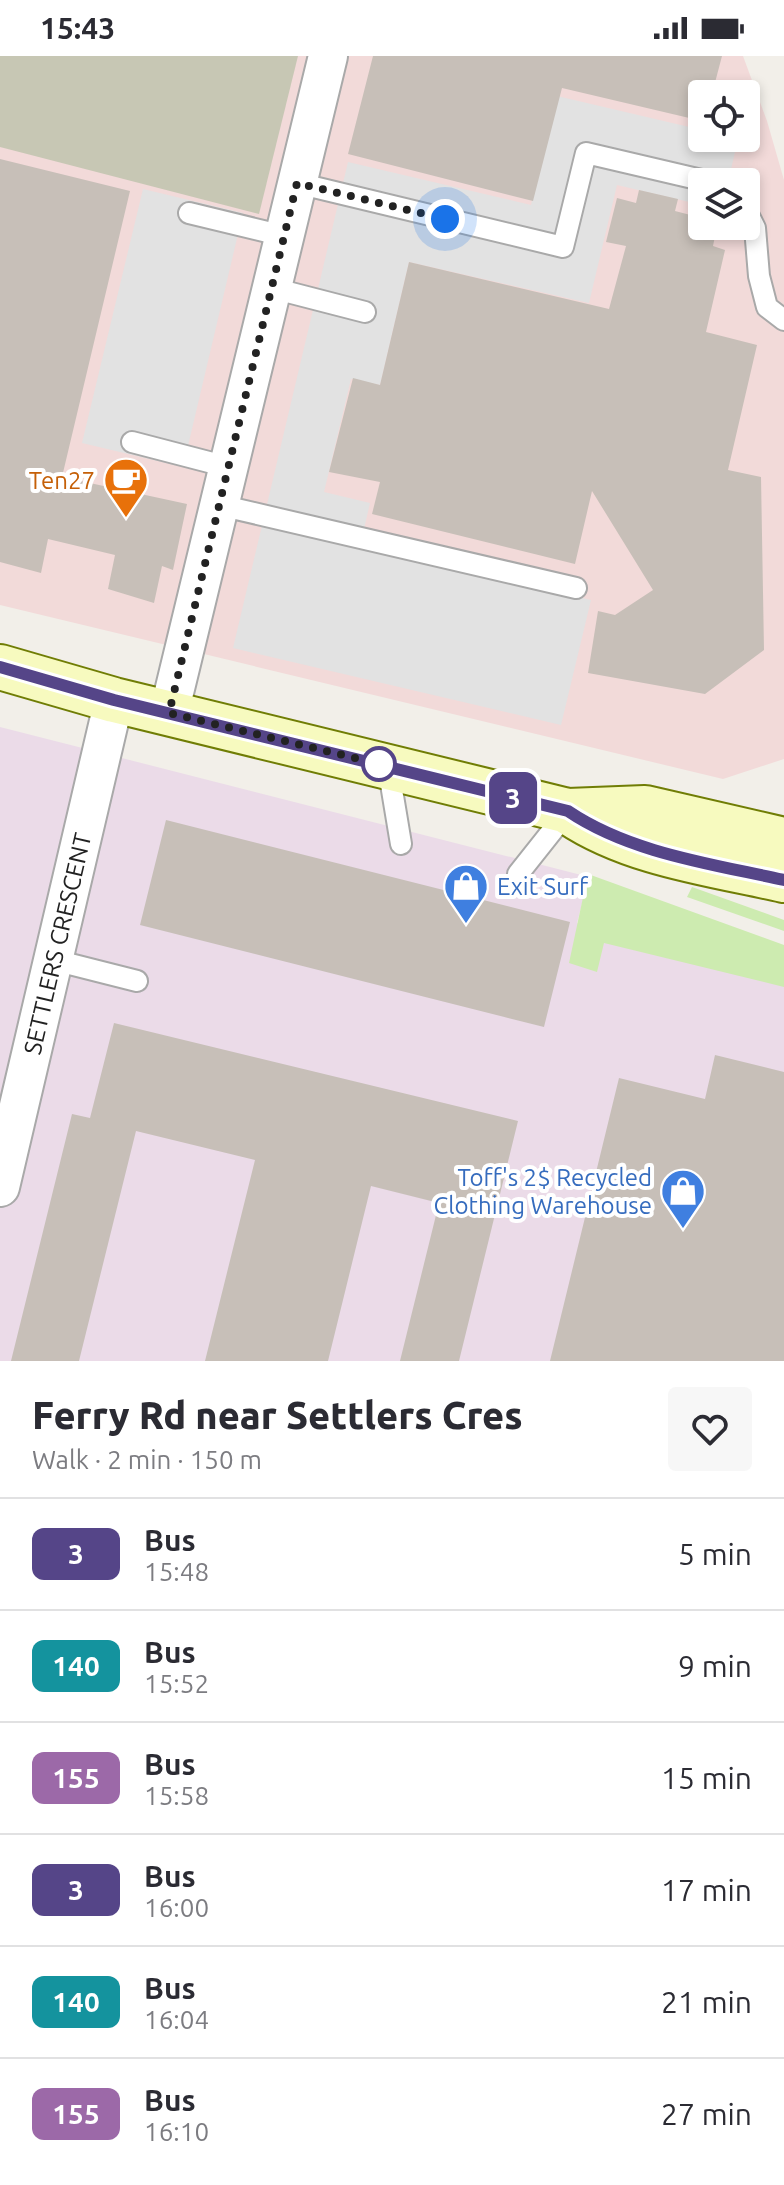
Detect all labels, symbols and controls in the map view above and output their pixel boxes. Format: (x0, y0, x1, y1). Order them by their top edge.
text: 15:43 (40, 11, 115, 45)
map controls (688, 80, 760, 240)
button: locate (688, 80, 760, 152)
button: layers (688, 168, 760, 240)
your location (425, 199, 465, 239)
cafe icon: Ten27 (102, 456, 150, 519)
place label: Ten27 (29, 467, 95, 494)
unlabelled marker (362, 747, 396, 781)
line badge: 3 (487, 772, 539, 824)
text: 3 (505, 782, 521, 813)
street label: SETTLERS CRESCENT (18, 830, 96, 1057)
shop icon: Exit Surf (442, 862, 490, 925)
place label: Exit Surf (497, 873, 589, 900)
place label: Toff's 2$ Recycled Clothing Warehouse (434, 1164, 652, 1219)
shop icon: Toff's 2$ Recycled Clothing Warehouse (659, 1167, 707, 1230)
button: heart (668, 1387, 752, 1471)
text: Ferry Rd near Settlers Cres (32, 1394, 523, 1436)
text: Walk · 2 min · 150 m (32, 1445, 262, 1474)
text: Bus (144, 1523, 196, 1557)
text: 5 min (678, 1537, 752, 1571)
text: 3 (68, 1538, 84, 1569)
text: 15:48 (144, 1557, 209, 1586)
text: Bus (144, 1635, 196, 1669)
text: 9 min (678, 1649, 752, 1683)
text: 140 (52, 1650, 100, 1681)
text: 15:52 (144, 1669, 209, 1698)
text: Bus (144, 1747, 196, 1781)
text: 15 min (661, 1761, 752, 1795)
text: 155 (52, 1762, 100, 1793)
text: 15:58 (144, 1781, 209, 1810)
text: Bus (144, 1859, 196, 1893)
text: 17 min (661, 1873, 752, 1907)
text: 3 (68, 1874, 84, 1905)
text: 16:00 (144, 1893, 209, 1922)
text: Bus (144, 1971, 196, 2005)
text: 21 min (661, 1985, 752, 2019)
text: 140 (52, 1986, 100, 2017)
text: 16:04 (144, 2005, 209, 2034)
text: Bus (144, 2083, 196, 2117)
text: 27 min (661, 2097, 752, 2131)
text: 155 (52, 2098, 100, 2129)
text: 16:10 (144, 2117, 209, 2146)

